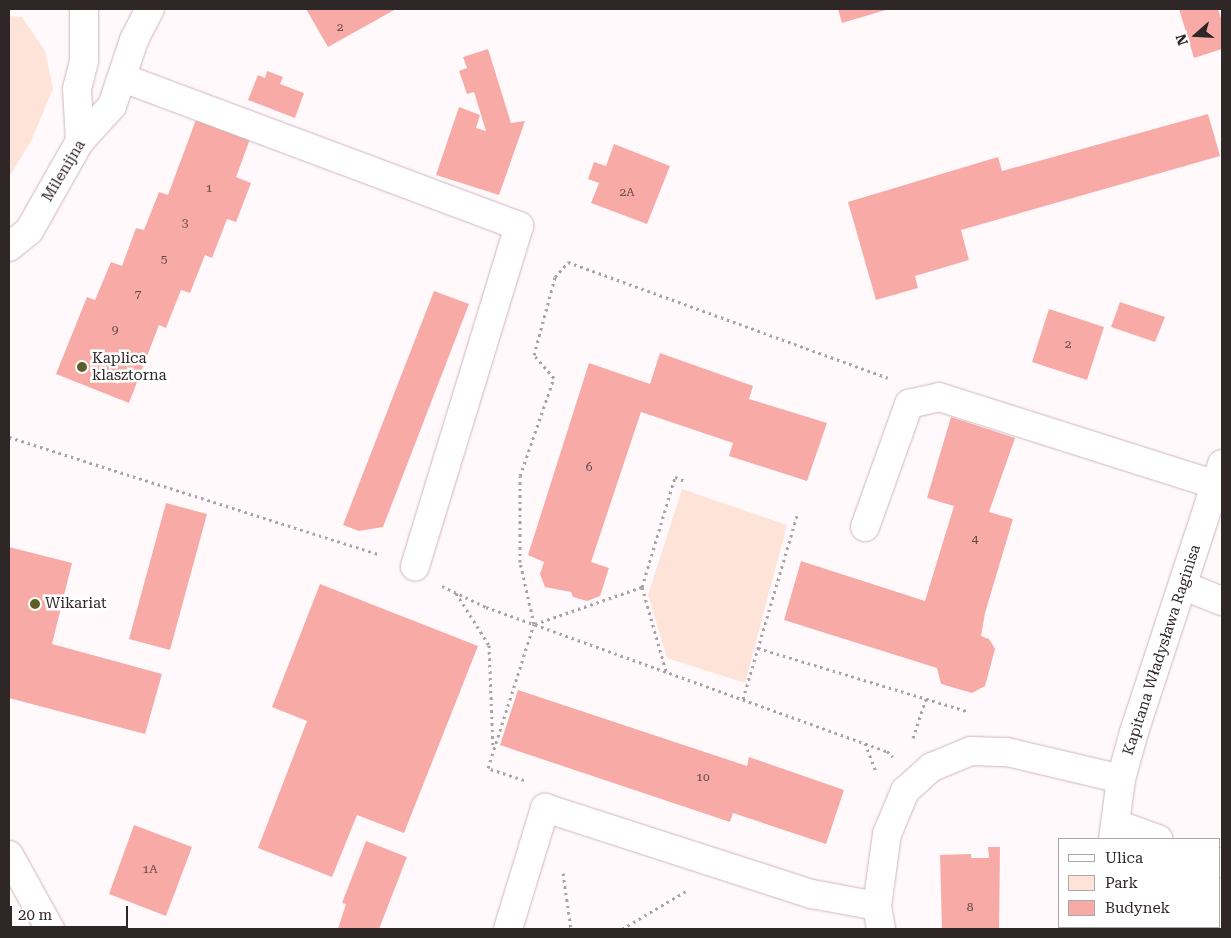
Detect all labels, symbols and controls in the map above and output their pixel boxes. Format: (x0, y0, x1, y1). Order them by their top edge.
north arrow (1171, 10, 1221, 60)
house number: 2 (337, 21, 343, 35)
text: N (1172, 32, 1191, 48)
street label: Milenijna (39, 137, 89, 205)
house number: 1 (206, 182, 212, 196)
house number: 2A (619, 186, 635, 200)
house number: 3 (182, 217, 188, 231)
house number: 5 (161, 253, 167, 267)
house number: 7 (135, 288, 141, 302)
house number: 9 (112, 324, 118, 338)
house number: 2 (1065, 338, 1071, 352)
place label: Kaplica klasztorna (92, 349, 167, 384)
marker: Kaplica klasztorna (76, 361, 88, 373)
house number: 6 (586, 461, 592, 475)
house number: 4 (972, 533, 978, 547)
street label: Kapitana Władysława Raginisa (1119, 542, 1205, 758)
place label: Wikariat (45, 595, 107, 613)
marker: Wikariat (29, 598, 41, 610)
house number: 10 (696, 771, 710, 785)
legend (1058, 838, 1221, 928)
text: Ulica (1105, 849, 1143, 867)
house number: 1A (142, 863, 158, 877)
text: Park (1105, 874, 1138, 892)
scale bar (12, 896, 130, 928)
text: Budynek (1105, 899, 1170, 917)
house number: 8 (967, 901, 973, 915)
text: 20 m (18, 906, 52, 924)

